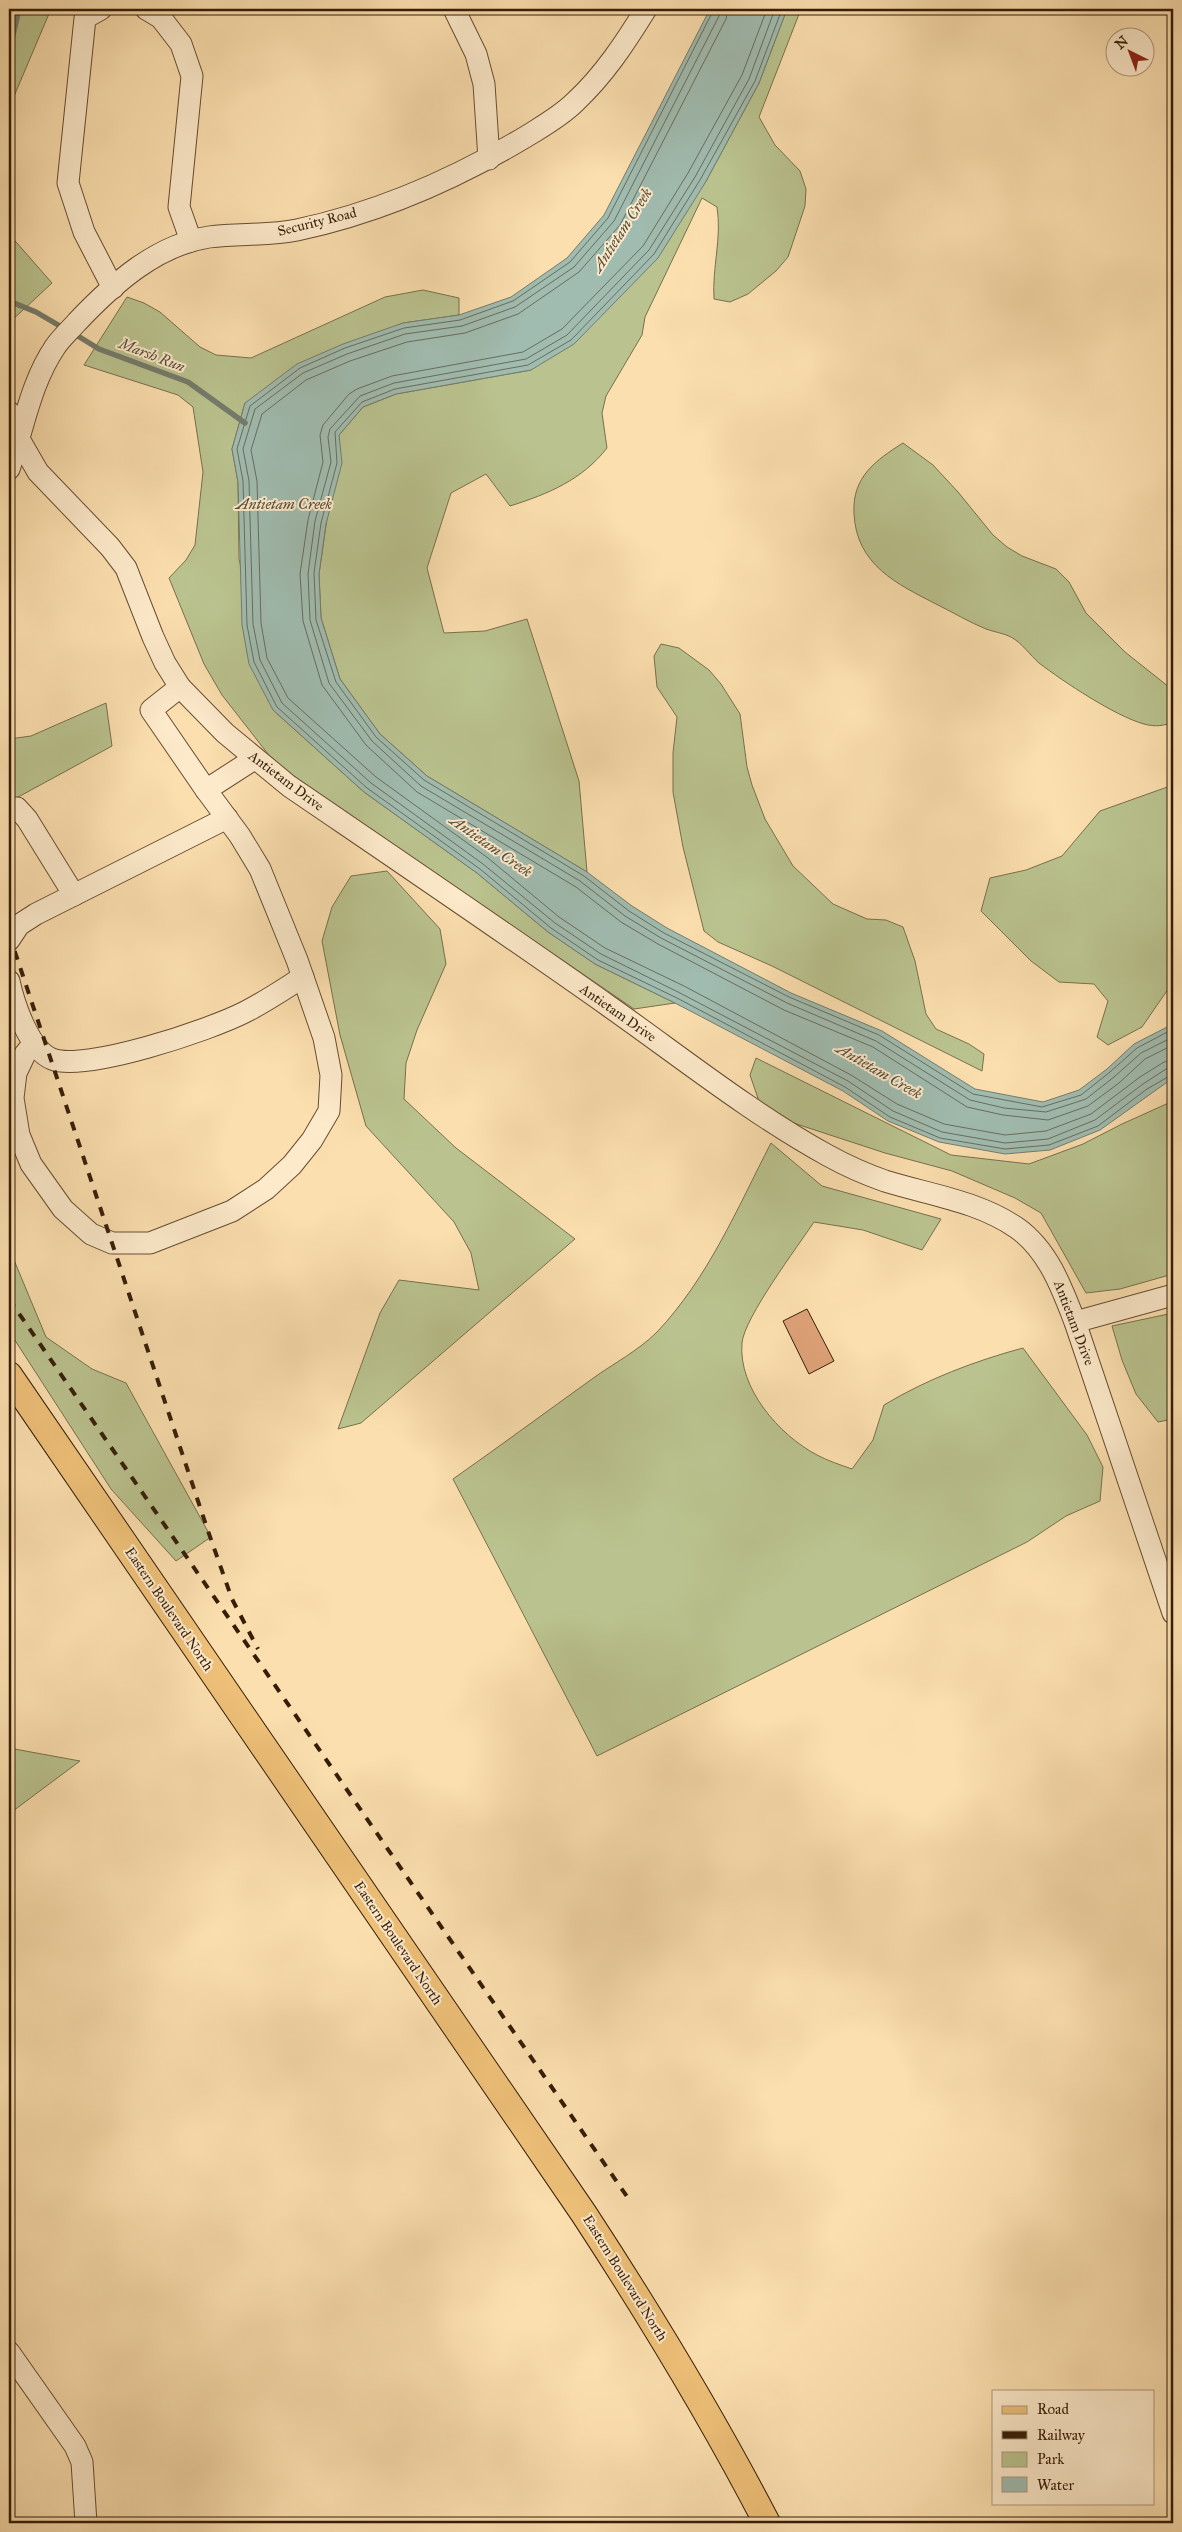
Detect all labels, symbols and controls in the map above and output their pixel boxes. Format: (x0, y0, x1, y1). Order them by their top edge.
north arrow (1104, 28, 1154, 78)
text: N (1112, 32, 1132, 53)
water label: Antietam Creek (587, 185, 656, 277)
street label: Security Road (276, 204, 358, 240)
water label: Marsh Run (115, 334, 188, 376)
water label: Antietam Creek (234, 495, 332, 513)
street label: Antietam Drive (244, 747, 327, 815)
water label: Antietam Creek (445, 810, 536, 881)
street label: Antietam Drive (576, 980, 660, 1046)
water label: Antietam Creek (831, 1038, 925, 1103)
street label: Antietam Drive (1050, 1277, 1098, 1368)
street label: Eastern Boulevard North (121, 1544, 217, 1674)
street label: Eastern Boulevard North (350, 1878, 446, 2008)
street label: Eastern Boulevard North (579, 2212, 671, 2344)
legend (992, 2390, 1154, 2504)
text: Road (1037, 2400, 1069, 2418)
text: Railway (1037, 2426, 1086, 2444)
text: Park (1037, 2450, 1064, 2468)
text: Water (1037, 2476, 1074, 2494)

